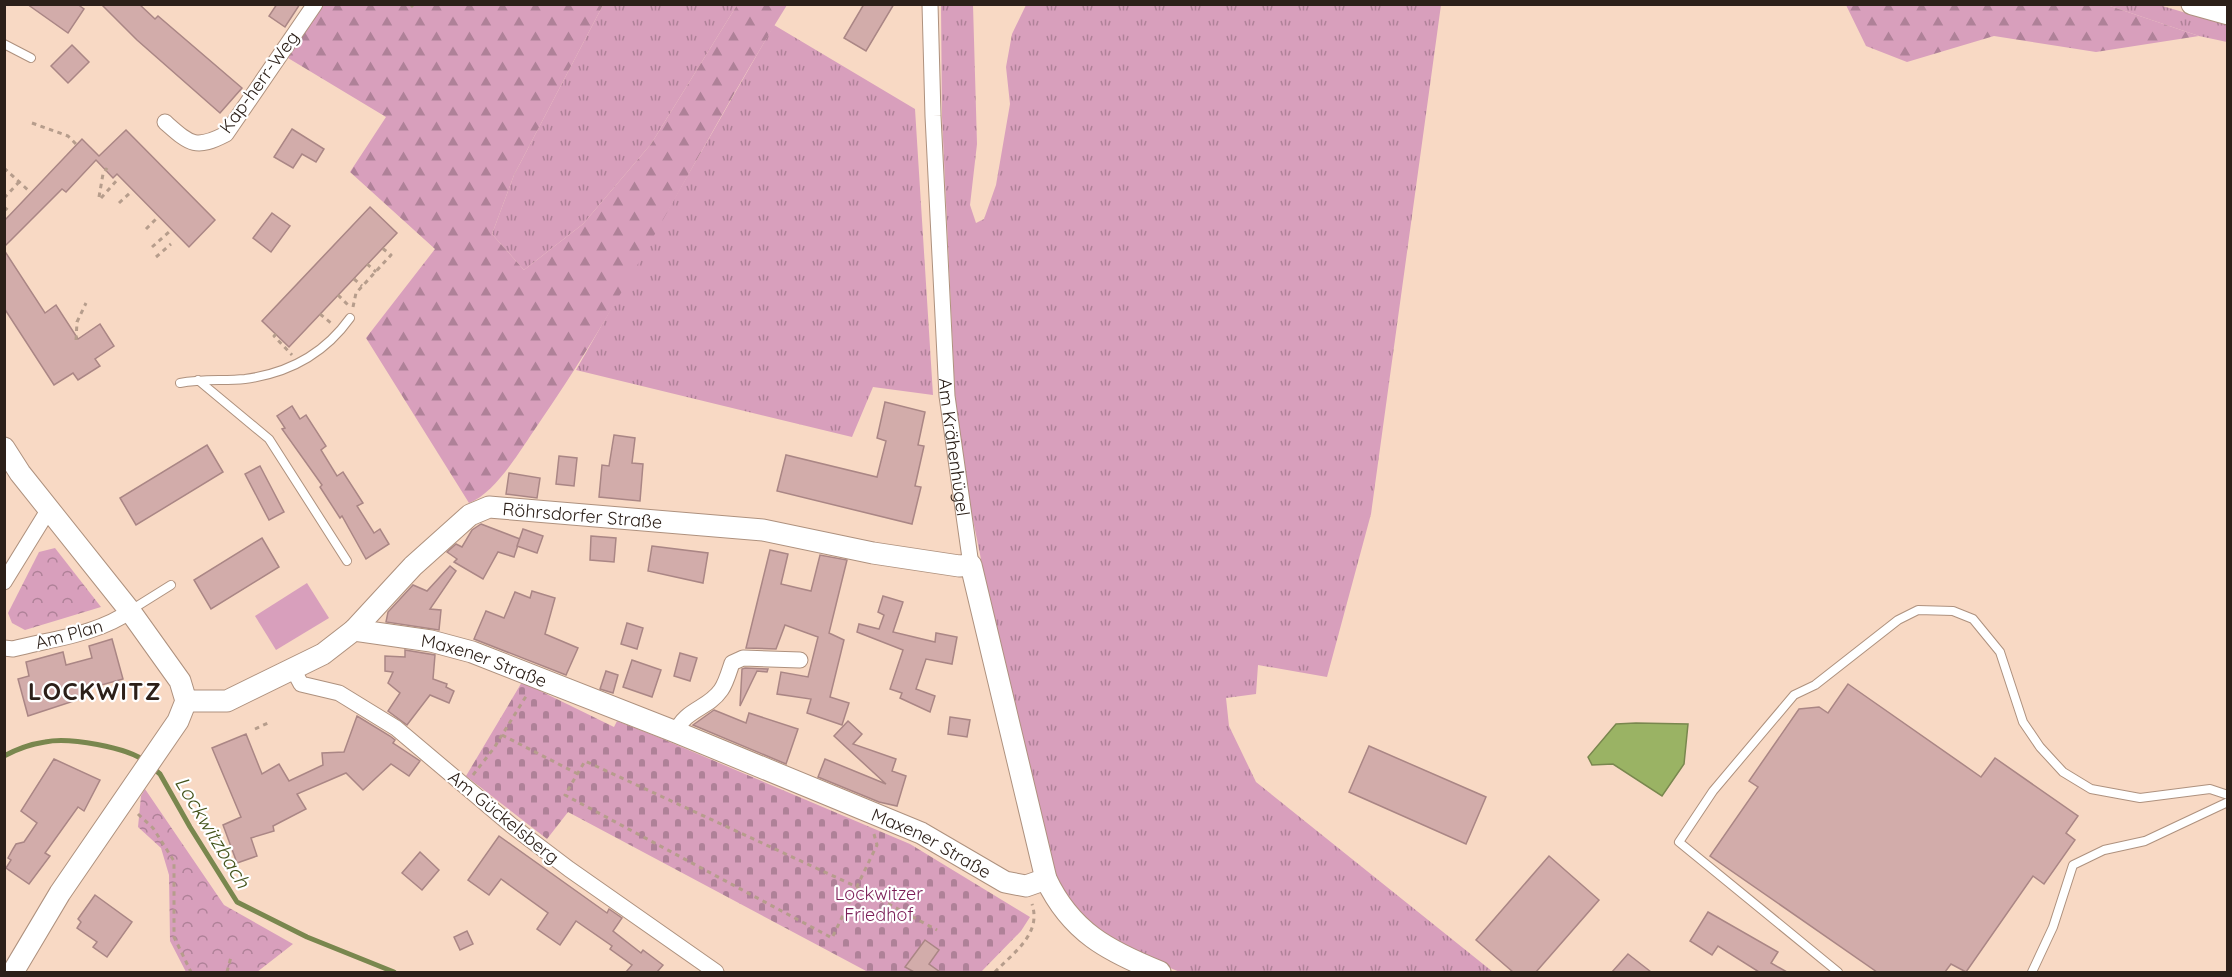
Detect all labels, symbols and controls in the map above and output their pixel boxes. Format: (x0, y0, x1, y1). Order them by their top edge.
street label: Kap-herr-Weg (214, 26, 304, 138)
street label: Am Krähenhügel (935, 378, 975, 518)
street label: Röhrsdorfer Straße (502, 497, 663, 533)
street label: Am Plan (33, 614, 105, 654)
street label: Maxener Straße (420, 628, 550, 692)
district label: LOCKWITZ (28, 676, 162, 706)
street label: Am Gückelsberg (444, 765, 564, 869)
water label: Lockwitzbach (170, 772, 256, 893)
street label: Maxener Straße (868, 802, 996, 883)
park label: Lockwitzer Friedhof (835, 882, 923, 926)

